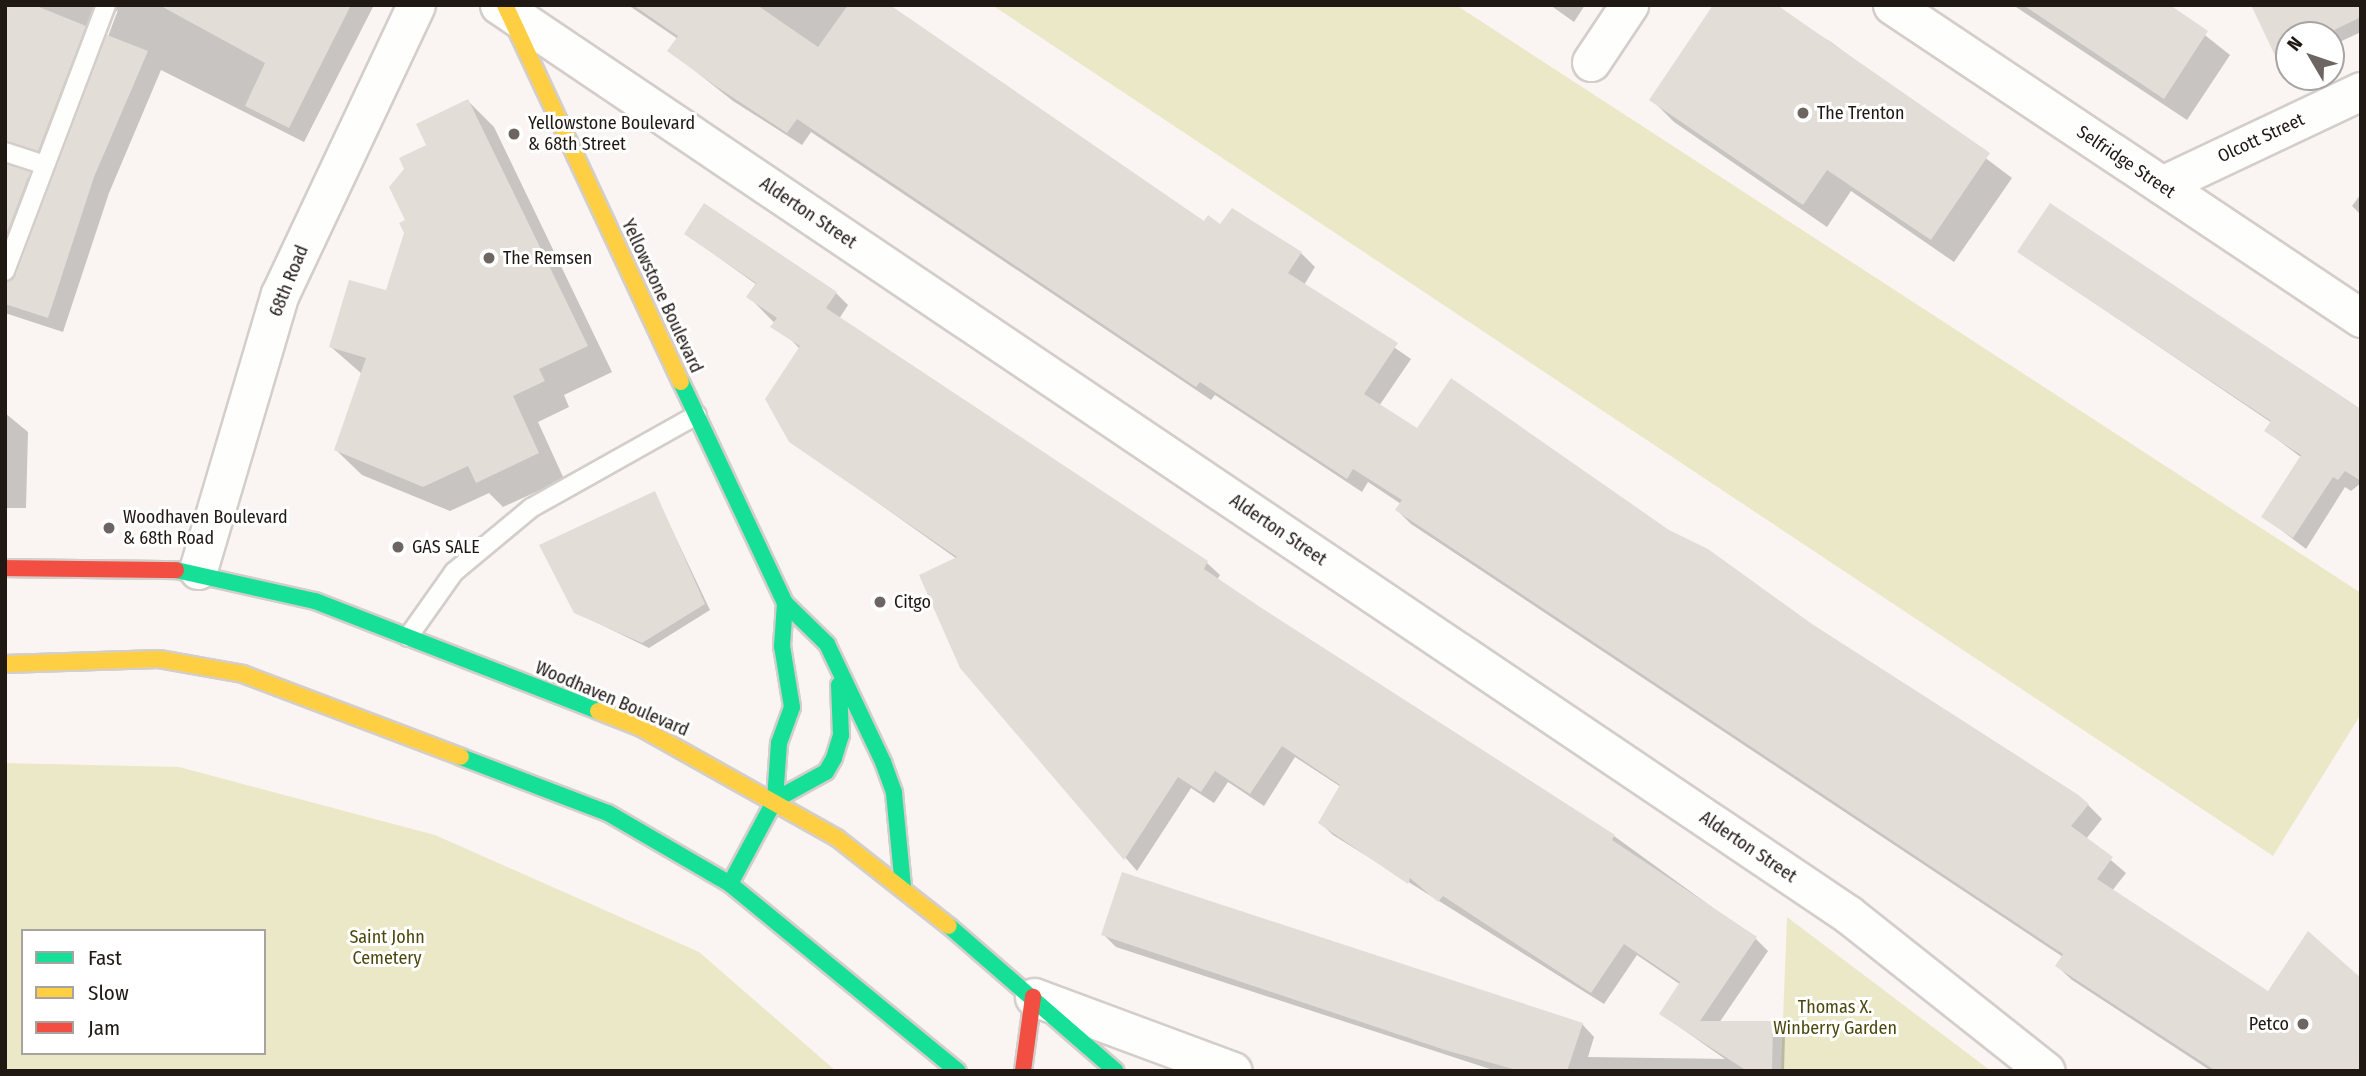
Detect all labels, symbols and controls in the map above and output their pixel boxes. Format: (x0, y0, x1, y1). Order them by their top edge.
north arrow (2275, 21, 2345, 91)
text: N (2282, 32, 2307, 55)
place label: The Trenton (1817, 102, 1904, 124)
marker: The Trenton (1795, 105, 1811, 121)
street label: Olcott Street (2214, 109, 2308, 167)
place label: Yellowstone Boulevard & 68th Street (528, 113, 695, 156)
street label: Selfridge Street (2073, 121, 2179, 203)
marker: Yellowstone Boulevard & 68th Street (506, 126, 522, 142)
street label: Alderton Street (756, 173, 860, 253)
street label: Yellowstone Boulevard (617, 216, 707, 376)
street label: 68th Road (265, 242, 313, 320)
place label: The Remsen (503, 247, 592, 269)
marker: The Remsen (481, 250, 497, 266)
street label: Alderton Street (1226, 490, 1330, 570)
place label: Woodhaven Boulevard & 68th Road (123, 507, 288, 550)
marker: Woodhaven Boulevard & 68th Road (101, 520, 117, 536)
place label: GAS SALE (412, 536, 480, 558)
marker: GAS SALE (390, 539, 406, 555)
place label: Citgo (894, 591, 931, 613)
marker: Citgo (872, 594, 888, 610)
street label: Woodhaven Boulevard (532, 657, 692, 741)
street label: Alderton Street (1696, 807, 1800, 887)
park label: Saint John Cemetery (349, 927, 425, 970)
legend (21, 929, 266, 1055)
text: Fast (88, 945, 122, 971)
text: Slow (88, 980, 129, 1006)
park label: Thomas X. Winberry Garden (1773, 997, 1897, 1040)
place label: Petco (2249, 1013, 2289, 1035)
text: Jam (88, 1015, 120, 1041)
marker: Petco (2295, 1016, 2311, 1032)

